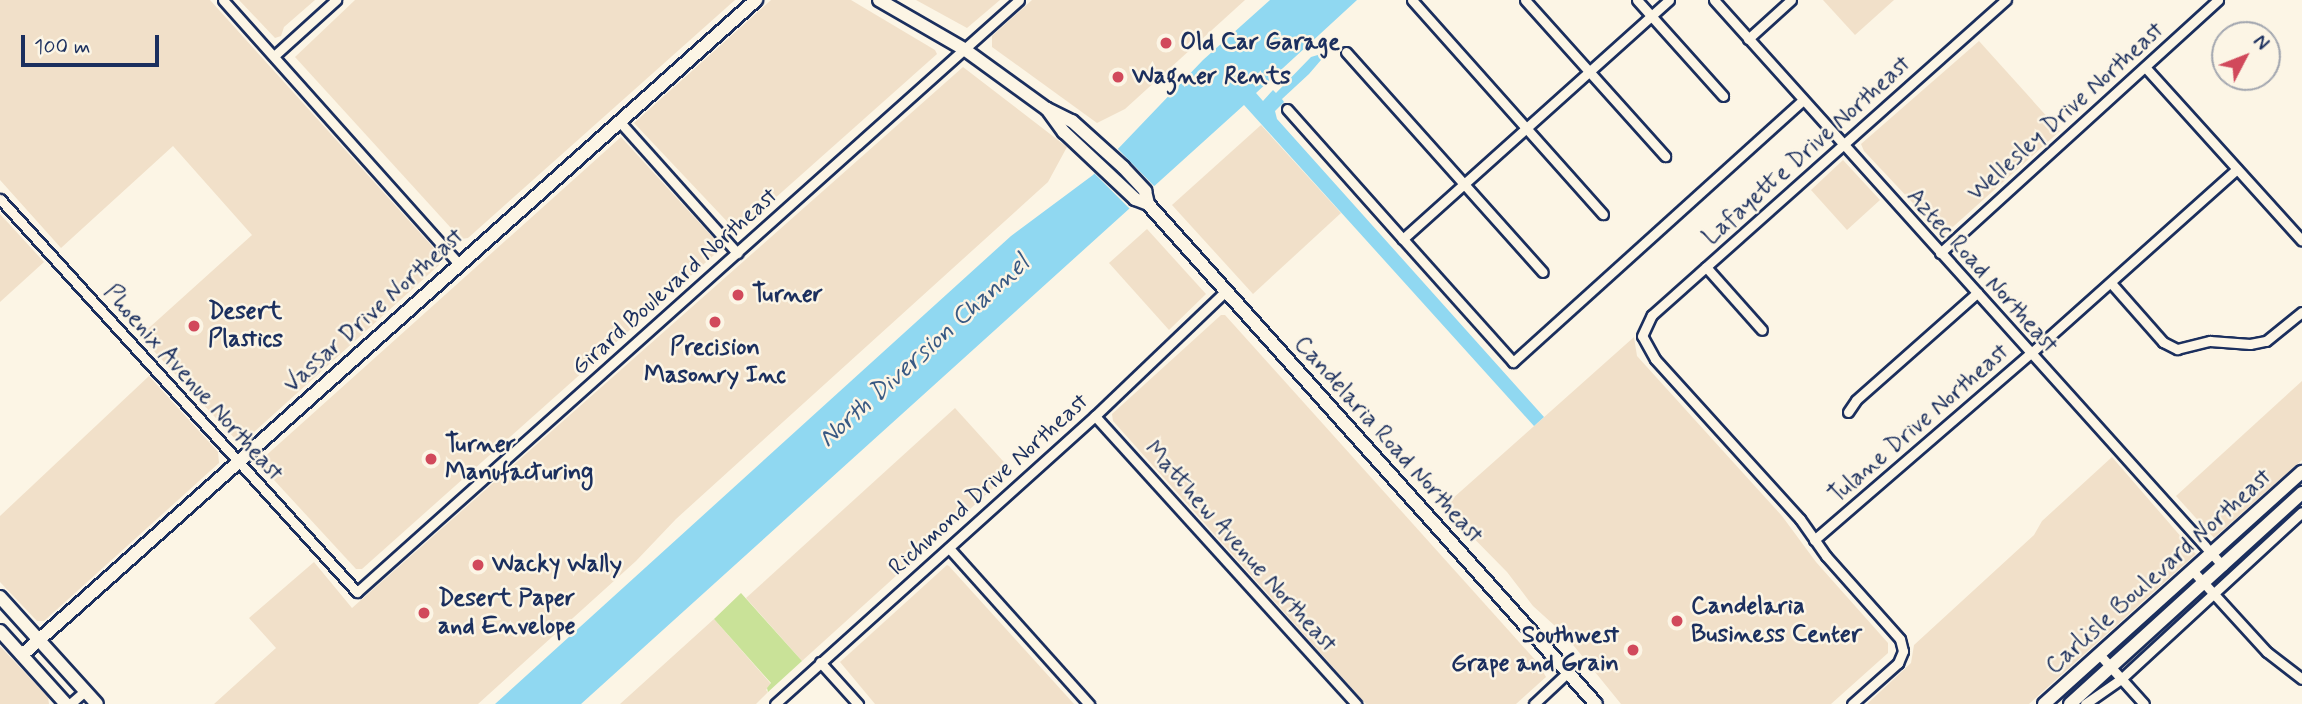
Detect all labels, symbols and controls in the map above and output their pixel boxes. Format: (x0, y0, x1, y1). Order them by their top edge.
street label: Wellesley Drive Northeast (1962, 16, 2170, 208)
scale bar (24, 21, 163, 65)
north arrow (2211, 21, 2281, 91)
place label: Old Car Garage (1180, 29, 1338, 57)
text: N (2247, 30, 2274, 56)
text: 100 m (34, 33, 90, 61)
marker: Old Car Garage (1158, 35, 1174, 51)
street label: Lafayette Drive Northeast (1697, 50, 1917, 252)
place label: Wagner Rents (1132, 63, 1284, 91)
marker: Wagner Rents (1110, 69, 1126, 85)
street label: Girard Boulevard Northeast (566, 182, 784, 382)
street label: Aztec Road Northeast (1900, 182, 2064, 360)
street label: Vassar Drive Northeast (279, 223, 469, 399)
water label: North Diversion Channel (812, 248, 1038, 456)
street label: Phoenix Avenue Northeast (95, 276, 291, 490)
place label: Turner (752, 281, 823, 309)
marker: Turner (730, 287, 746, 303)
place label: Desert Plastics (208, 298, 283, 354)
marker: Precision Masonry Inc (707, 314, 723, 330)
marker: Desert Plastics (186, 318, 202, 334)
street label: Candelaria Road Northeast (1287, 330, 1489, 550)
place label: Precision Masonry Inc (646, 334, 784, 390)
street label: Tulane Drive Northeast (1823, 338, 2015, 510)
street label: Richmond Drive Northeast (883, 387, 1095, 583)
place label: Turner Manufacturing (445, 431, 593, 487)
street label: Matthew Avenue Northeast (1136, 433, 1344, 661)
marker: Turner Manufacturing (423, 451, 439, 467)
street label: Carlisle Boulevard Northeast (2043, 466, 2275, 678)
place label: Wacky Wally (492, 551, 623, 579)
marker: Wacky Wally (470, 557, 486, 573)
place label: Desert Paper and Envelope (438, 585, 577, 641)
place label: Candelaria Business Center (1691, 593, 1866, 649)
marker: Desert Paper and Envelope (416, 605, 432, 621)
marker: Candelaria Business Center (1669, 613, 1685, 629)
place label: Southwest Grape and Grain (1449, 622, 1619, 678)
marker: Southwest Grape and Grain (1625, 642, 1641, 658)

